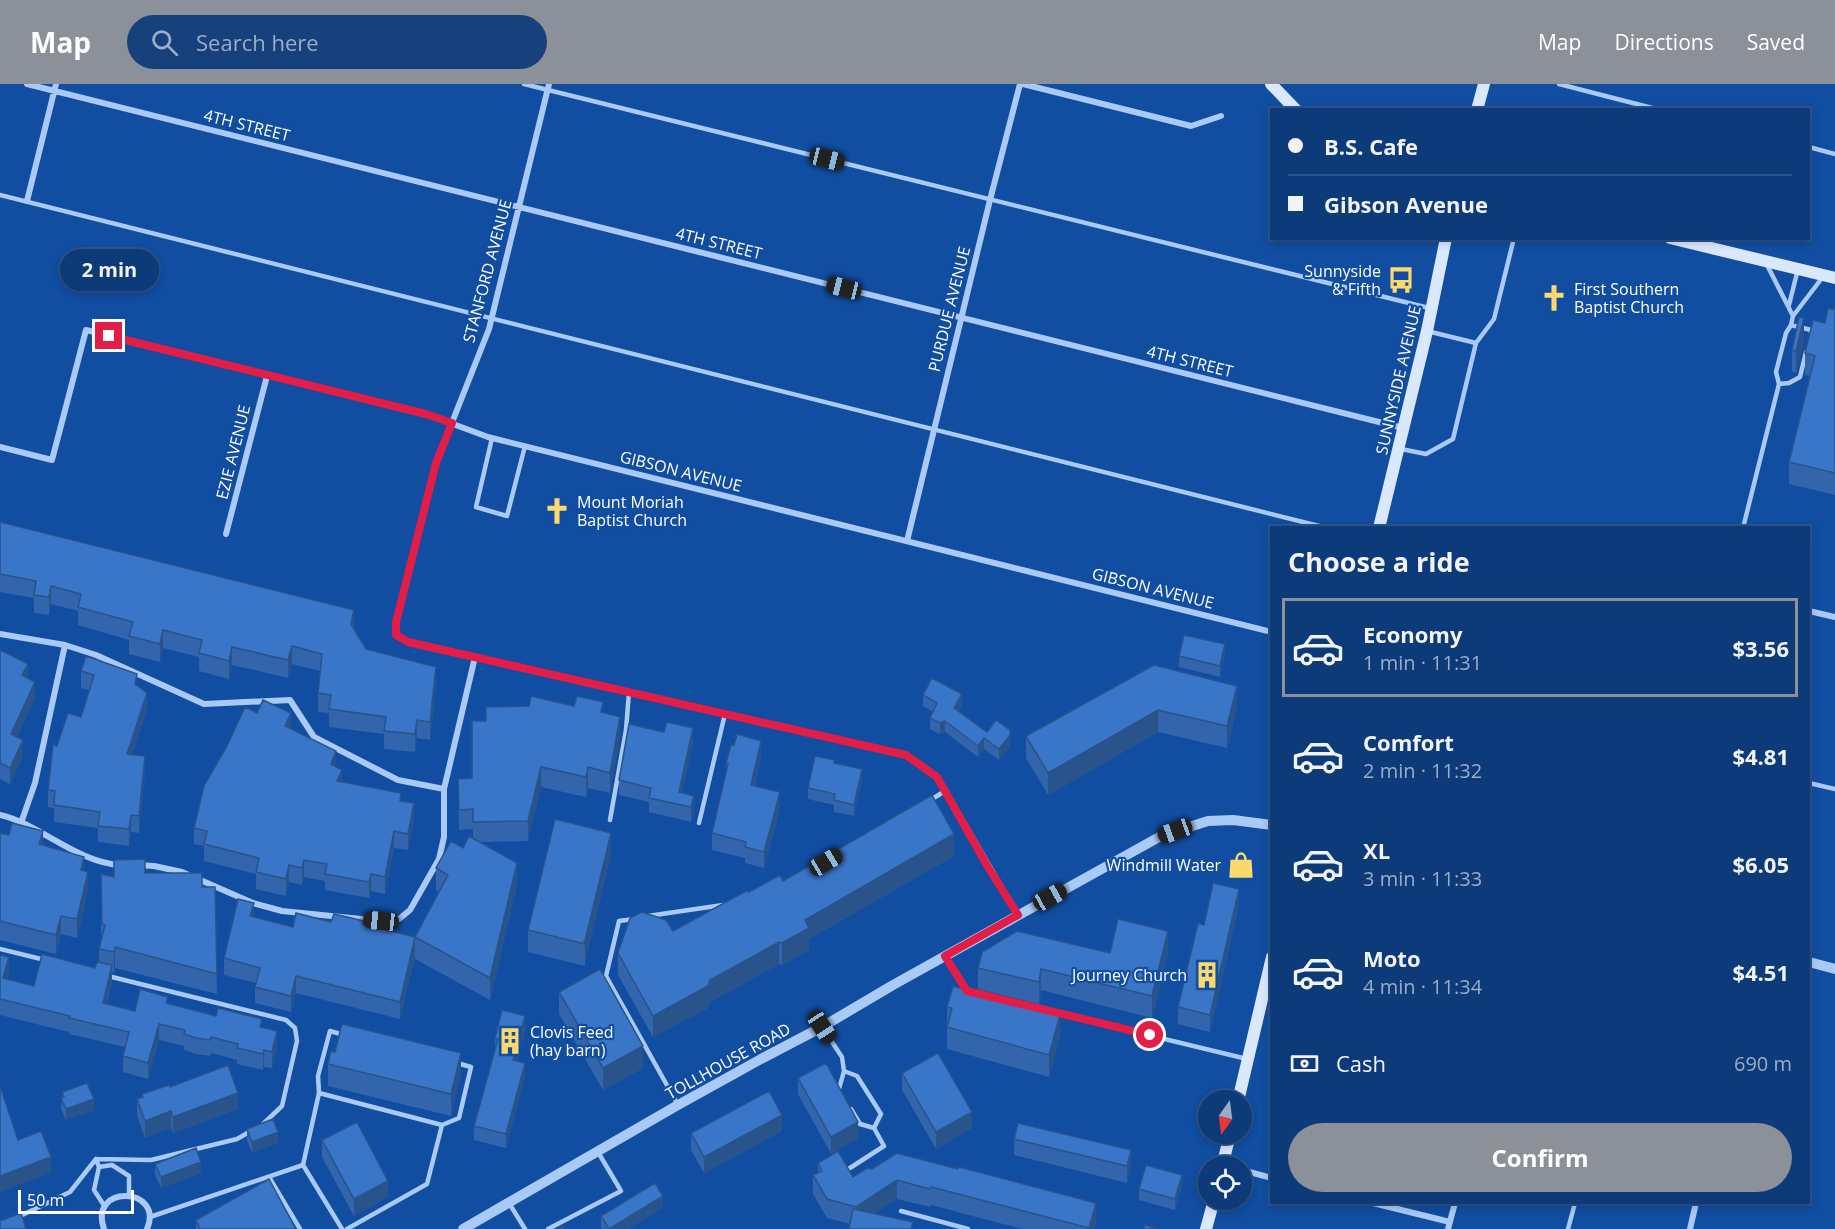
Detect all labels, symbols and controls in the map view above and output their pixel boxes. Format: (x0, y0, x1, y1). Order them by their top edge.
search box (127, 15, 547, 69)
text: Map (30, 23, 91, 61)
icon: search (148, 26, 181, 59)
text: Search here (196, 27, 319, 57)
text: Map (1538, 28, 1581, 56)
text: Directions (1614, 28, 1714, 56)
text: Saved (1747, 28, 1805, 56)
street label: 4TH STREET (202, 104, 293, 146)
text: B.S. Cafe (1324, 131, 1418, 161)
car (807, 146, 847, 172)
text: Gibson Avenue (1324, 189, 1488, 219)
street label: STANFORD AVENUE (457, 197, 517, 345)
street label: 4TH STREET (674, 222, 765, 264)
street label: PURDUE AVENUE (923, 244, 975, 374)
callout: 2 min (60, 249, 158, 291)
text: 2 min (82, 256, 137, 283)
place label: Sunnyside & Fifth (1304, 260, 1381, 300)
bus stop icon: Sunnyside & Fifth (1386, 265, 1416, 295)
car (824, 275, 864, 301)
place label: First Southern Baptist Church (1574, 278, 1684, 318)
church icon: First Southern Baptist Church (1539, 283, 1569, 313)
street label: SUNNYSIDE AVENUE (1370, 303, 1426, 457)
route end (95, 322, 122, 349)
street label: 4TH STREET (1145, 340, 1236, 382)
street label: EZIE AVENUE (211, 402, 255, 502)
street label: GIBSON AVENUE (618, 445, 744, 497)
place label: Mount Moriah Baptist Church (577, 491, 687, 531)
church icon: Mount Moriah Baptist Church (542, 496, 572, 526)
text: Choose a ride (1288, 543, 1470, 580)
street label: GIBSON AVENUE (1090, 562, 1216, 614)
text: Economy (1363, 619, 1462, 649)
icon: car (1291, 621, 1345, 675)
text: $3.56 (1732, 633, 1789, 663)
text: 1 min · 11:31 (1363, 649, 1482, 676)
text: Comfort (1363, 727, 1454, 757)
icon: car (1291, 729, 1345, 783)
text: $4.81 (1732, 741, 1789, 771)
text: 2 min · 11:32 (1363, 757, 1482, 784)
car (1155, 816, 1195, 846)
text: XL (1363, 835, 1390, 865)
icon: car (1291, 837, 1345, 891)
car (806, 845, 846, 879)
text: $6.05 (1732, 849, 1789, 879)
shop icon: Windmill Water (1226, 850, 1256, 880)
place label: Windmill Water (1107, 854, 1221, 876)
text: 3 min · 11:33 (1363, 865, 1482, 892)
car (1030, 880, 1070, 914)
car (362, 910, 400, 932)
text: Moto (1363, 943, 1421, 973)
icon: car (1291, 945, 1345, 999)
text: $4.51 (1732, 957, 1789, 987)
building icon: Journey Church (1192, 960, 1222, 990)
place label: Journey Church (1070, 964, 1187, 986)
text: 4 min · 11:34 (1363, 973, 1482, 1000)
car (805, 1007, 839, 1047)
street label: TOLLHOUSE ROAD (662, 1018, 794, 1104)
place label: Clovis Feed (hay barn) (530, 1021, 614, 1061)
route start (1136, 1021, 1163, 1048)
building icon: Clovis Feed (hay barn) (495, 1026, 525, 1056)
icon: cash (1288, 1047, 1321, 1080)
text: Cash (1336, 1048, 1386, 1078)
text: 690 m (1734, 1050, 1792, 1077)
north arrow (1198, 1090, 1252, 1144)
map controls (1198, 1090, 1252, 1210)
button: Confirm (1288, 1123, 1792, 1192)
button: locate (1198, 1156, 1252, 1210)
scale bar (18, 1187, 134, 1214)
text: 50 m (27, 1189, 64, 1211)

